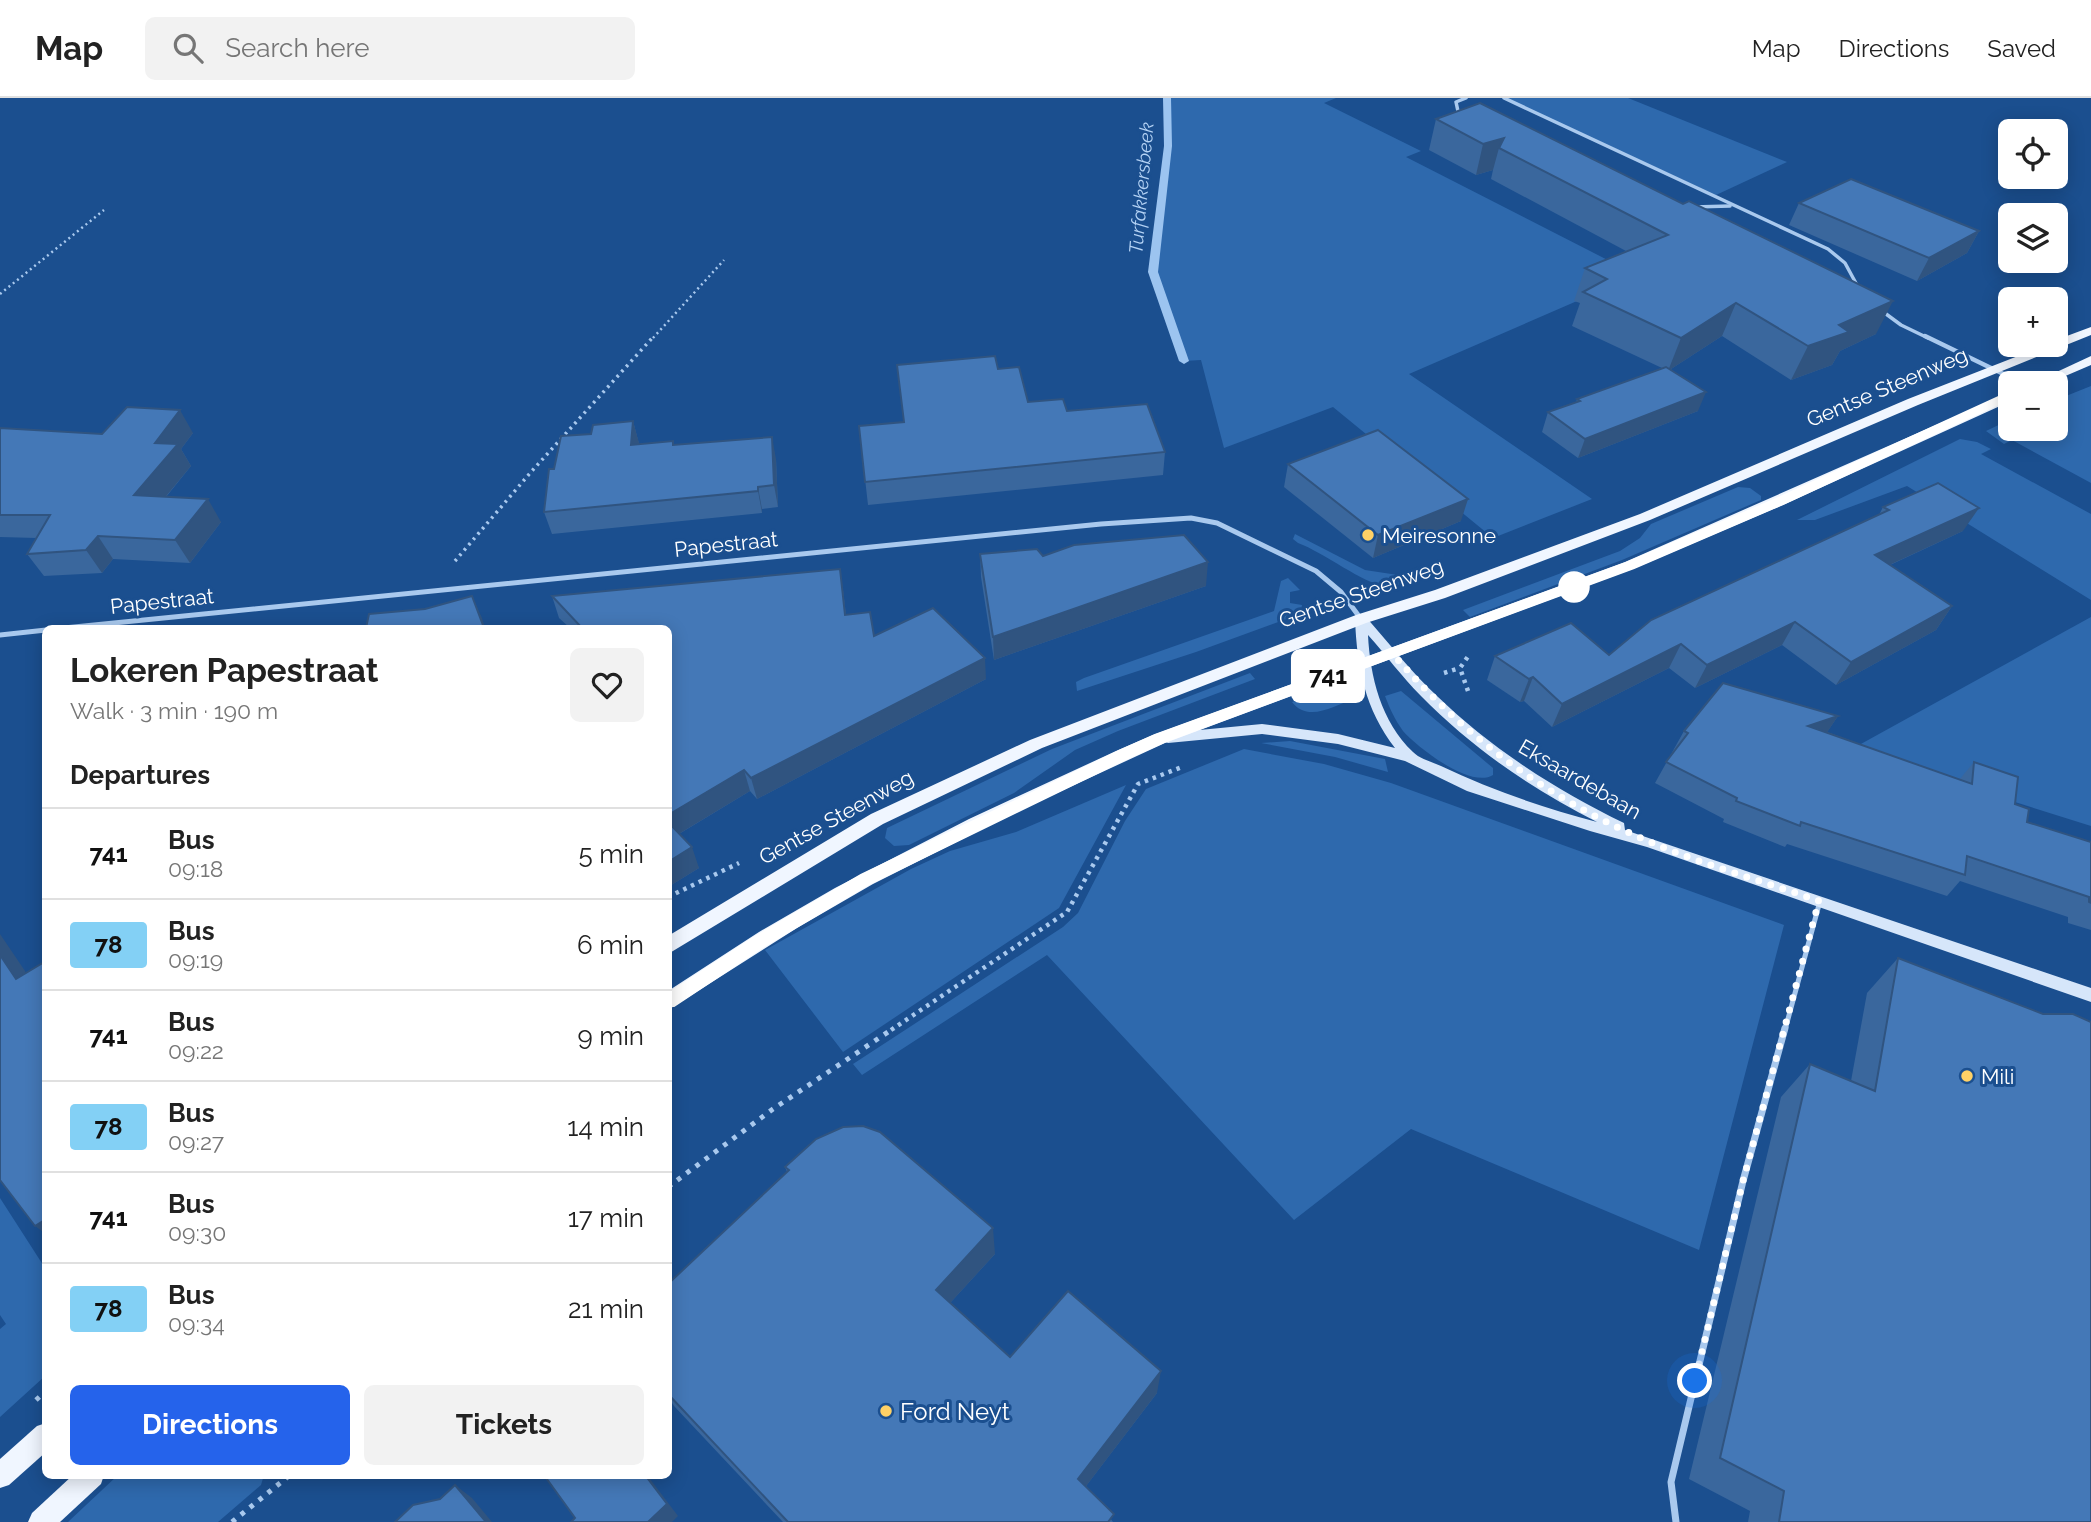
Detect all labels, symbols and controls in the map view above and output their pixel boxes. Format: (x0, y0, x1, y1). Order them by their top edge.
search box (145, 17, 635, 80)
text: Map (35, 29, 103, 68)
icon: search (169, 29, 207, 67)
text: Search here (225, 33, 370, 63)
text: Map (1752, 34, 1801, 63)
text: Directions (1839, 34, 1949, 63)
text: Saved (1987, 34, 2056, 63)
map controls (1998, 119, 2068, 441)
button: locate (1998, 119, 2068, 189)
water label: Turfakkersbeek (1124, 121, 1158, 255)
button: layers (1998, 203, 2068, 273)
button: + (1998, 287, 2068, 357)
street label: Gentse Steenweg (1803, 342, 1971, 432)
button: − (1998, 371, 2068, 441)
place label: Meiresonne (1382, 523, 1496, 548)
street label: Papestraat (673, 526, 779, 562)
marker: Meiresonne (1360, 527, 1376, 543)
street label: Gentse Steenweg (1275, 553, 1447, 633)
unlabelled marker (1559, 572, 1589, 602)
street label: Papestraat (109, 583, 215, 619)
button: heart (570, 648, 644, 722)
text: Lokeren Papestraat (70, 651, 379, 690)
line badge: 741 (1288, 653, 1368, 699)
text: 741 (1309, 661, 1347, 690)
text: Walk · 3 min · 190 m (70, 697, 278, 724)
street label: Eksaardebaan (1514, 734, 1646, 824)
text: Departures (70, 760, 210, 790)
street label: Gentse Steenweg (755, 764, 917, 870)
text: Bus (168, 825, 215, 855)
text: 741 (89, 839, 128, 868)
text: 5 min (578, 839, 644, 869)
text: 09:18 (168, 855, 223, 882)
text: Bus (168, 916, 215, 946)
text: 78 (95, 930, 122, 959)
text: 6 min (577, 930, 644, 960)
text: 09:19 (168, 946, 223, 973)
text: Bus (168, 1007, 215, 1037)
text: 741 (89, 1021, 128, 1050)
text: 9 min (577, 1021, 644, 1051)
text: 09:22 (168, 1037, 224, 1064)
place label: Mili (1981, 1064, 2014, 1089)
marker: Mili (1959, 1068, 1975, 1084)
text: Bus (168, 1098, 215, 1128)
text: 78 (95, 1112, 122, 1141)
text: 14 min (567, 1112, 644, 1142)
text: 09:27 (168, 1128, 224, 1155)
text: Bus (168, 1189, 215, 1219)
text: 741 (89, 1203, 128, 1232)
text: 17 min (568, 1203, 644, 1233)
text: 09:30 (168, 1219, 226, 1246)
text: Bus (168, 1280, 215, 1310)
text: 78 (95, 1294, 122, 1323)
text: 21 min (568, 1294, 644, 1324)
text: 09:34 (168, 1310, 225, 1337)
your location (1677, 1363, 1712, 1398)
button: Directions (70, 1385, 350, 1465)
button: Tickets (364, 1385, 644, 1465)
place label: Ford Neyt (900, 1397, 1010, 1426)
marker: Ford Neyt (878, 1403, 894, 1419)

